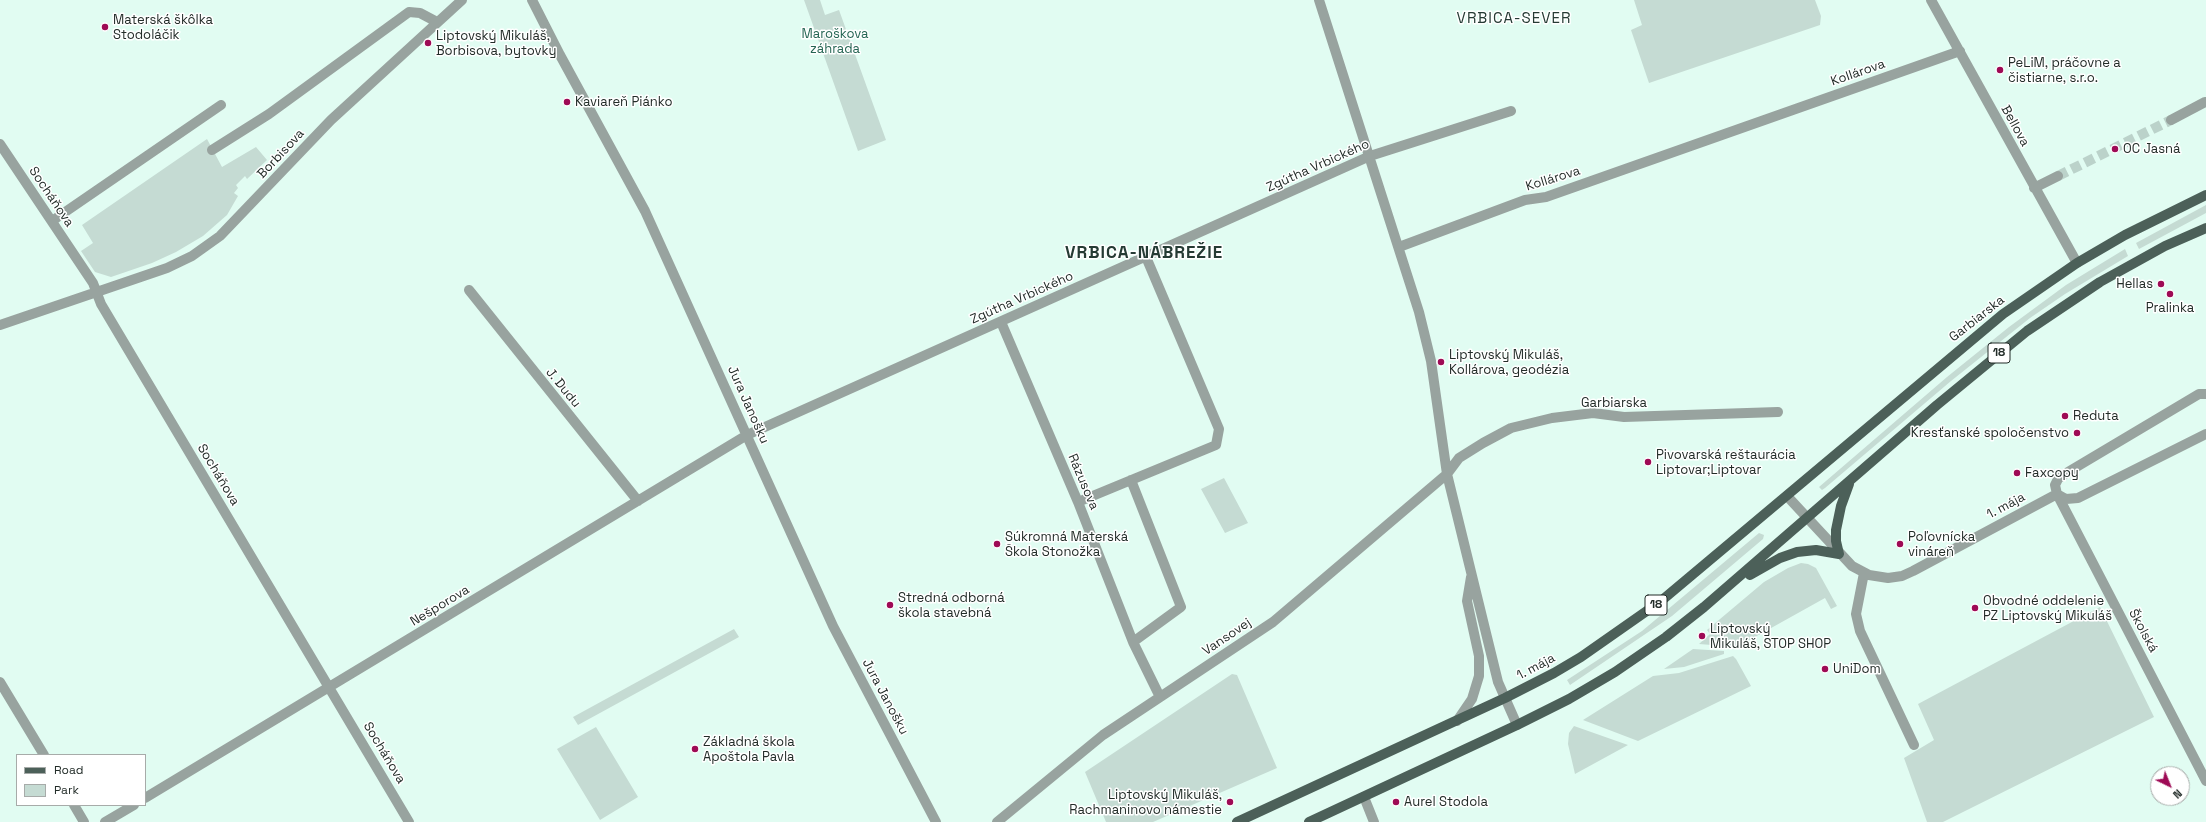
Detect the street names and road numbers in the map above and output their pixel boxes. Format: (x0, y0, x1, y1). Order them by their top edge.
street label: Kollárova (1829, 56, 1887, 90)
street label: Bellova (1997, 103, 2033, 149)
street label: Borbisova (254, 126, 308, 182)
street label: Zgútha Vrbického (1264, 136, 1372, 196)
street label: Kollárova (1524, 163, 1582, 195)
street label: Socháňova (25, 164, 77, 230)
street label: Zgútha Vrbického (968, 268, 1076, 328)
street label: Garbiarska (1946, 293, 2008, 345)
road number: 18 (1988, 343, 2010, 363)
street label: Jura Janošku (724, 364, 772, 446)
street label: J. Dudu (542, 365, 584, 411)
street label: Garbiarska (1581, 395, 1647, 411)
street label: Socháňova (193, 441, 243, 509)
street label: Rázusova (1064, 452, 1102, 512)
street label: 1. mája (1984, 489, 2028, 523)
street label: Nešporova (408, 582, 472, 630)
road number: 18 (1645, 595, 1667, 615)
street label: Školská (2125, 607, 2161, 655)
street label: Vansovej (1200, 615, 1254, 659)
street label: 1. mája (1514, 650, 1558, 684)
street label: Jura Janošku (859, 656, 911, 738)
street label: Socháňova (359, 719, 409, 787)

